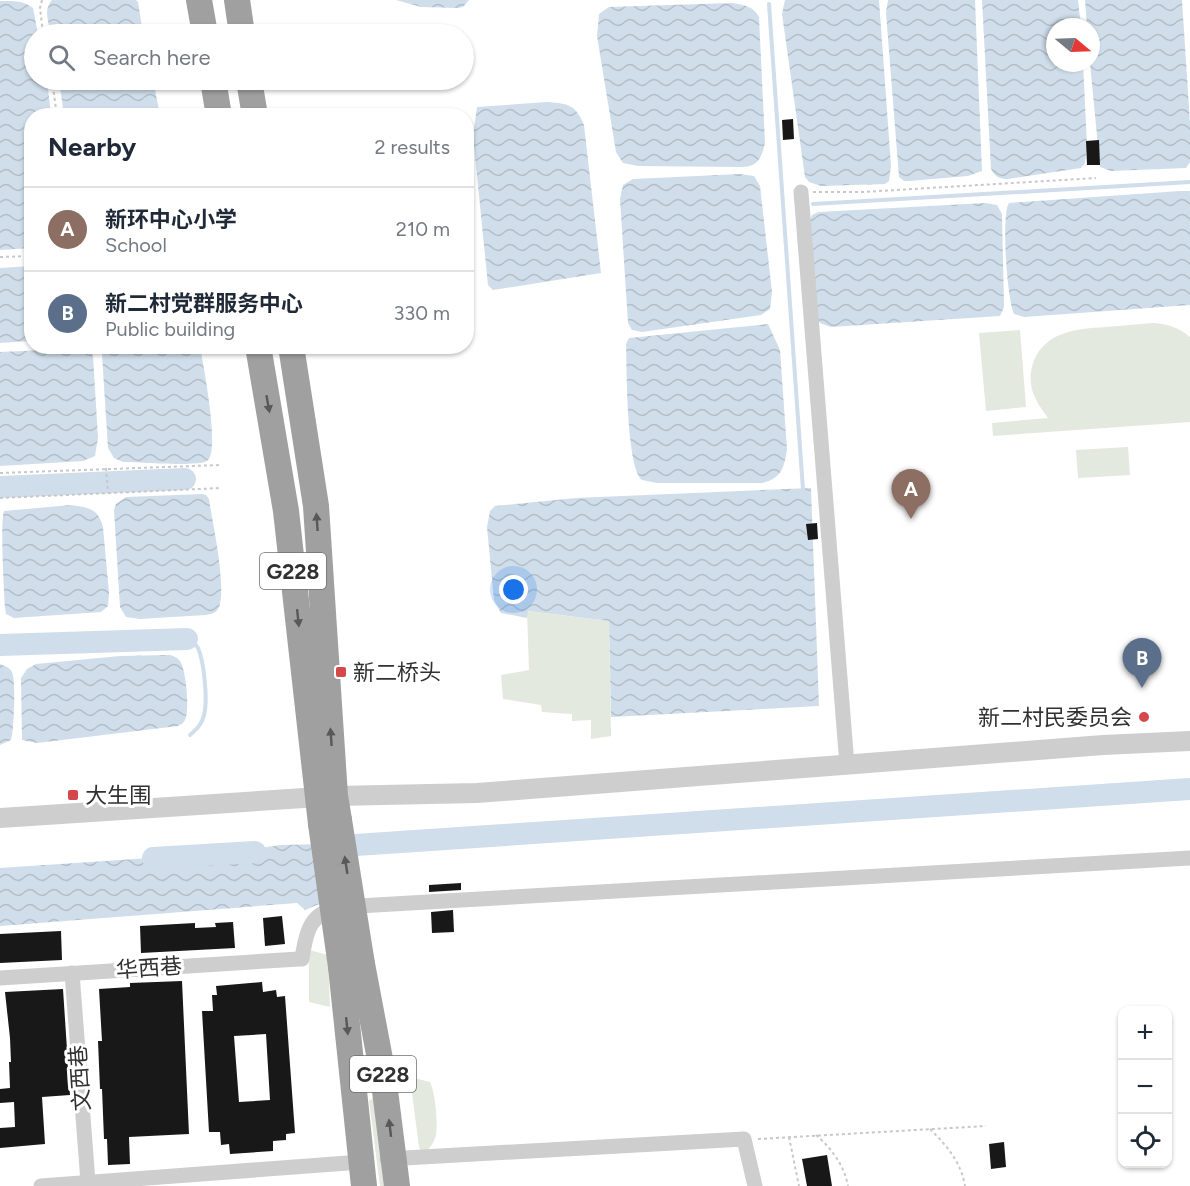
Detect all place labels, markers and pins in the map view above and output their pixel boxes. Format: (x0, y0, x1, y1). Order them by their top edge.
pin: A (892, 470, 930, 519)
pin: B (1122, 638, 1162, 688)
place label: 新二桥头 (353, 659, 441, 686)
marker: 新二桥头 (334, 665, 348, 679)
place label: 新二村民委员会 (978, 704, 1132, 731)
marker: 新二村民委员会 (1137, 710, 1151, 724)
place label: 大生围 (85, 782, 151, 809)
marker: 大生围 (66, 788, 80, 802)

